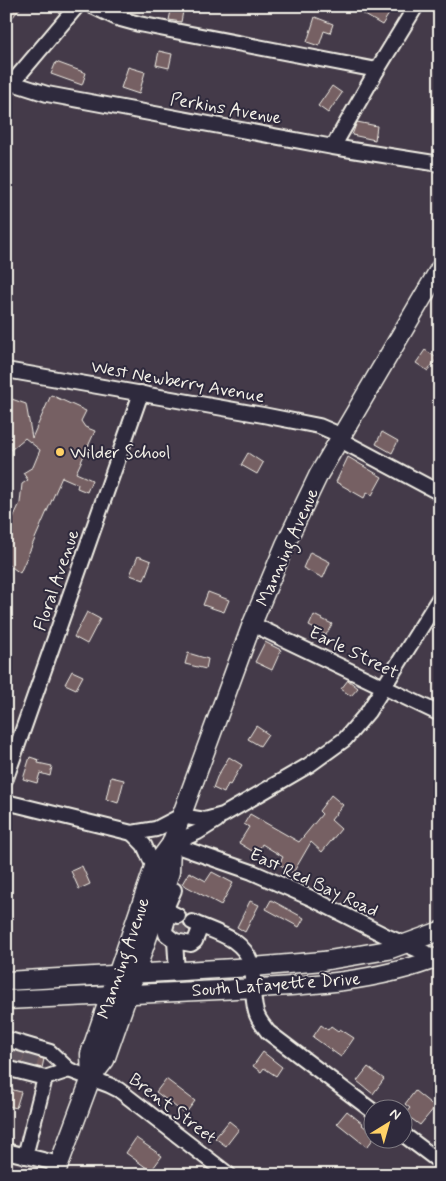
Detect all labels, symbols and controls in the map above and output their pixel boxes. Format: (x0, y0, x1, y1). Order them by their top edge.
street label: Perkins Avenue (168, 87, 283, 131)
street label: West Newberry Avenue (89, 355, 267, 409)
place label: Wilder School (70, 441, 171, 465)
marker: Wilder School (54, 446, 66, 458)
street label: Manning Avenue (251, 484, 327, 611)
street label: Floral Avenue (28, 526, 86, 634)
street label: Earle Street (305, 621, 402, 685)
street label: East Red Bay Road (245, 843, 382, 923)
street label: Manning Avenue (92, 894, 158, 1023)
street label: South Lafayette Drive (191, 967, 361, 1003)
street label: Brent Street (124, 1068, 221, 1150)
north arrow (364, 1098, 414, 1148)
text: N (386, 1104, 404, 1124)

